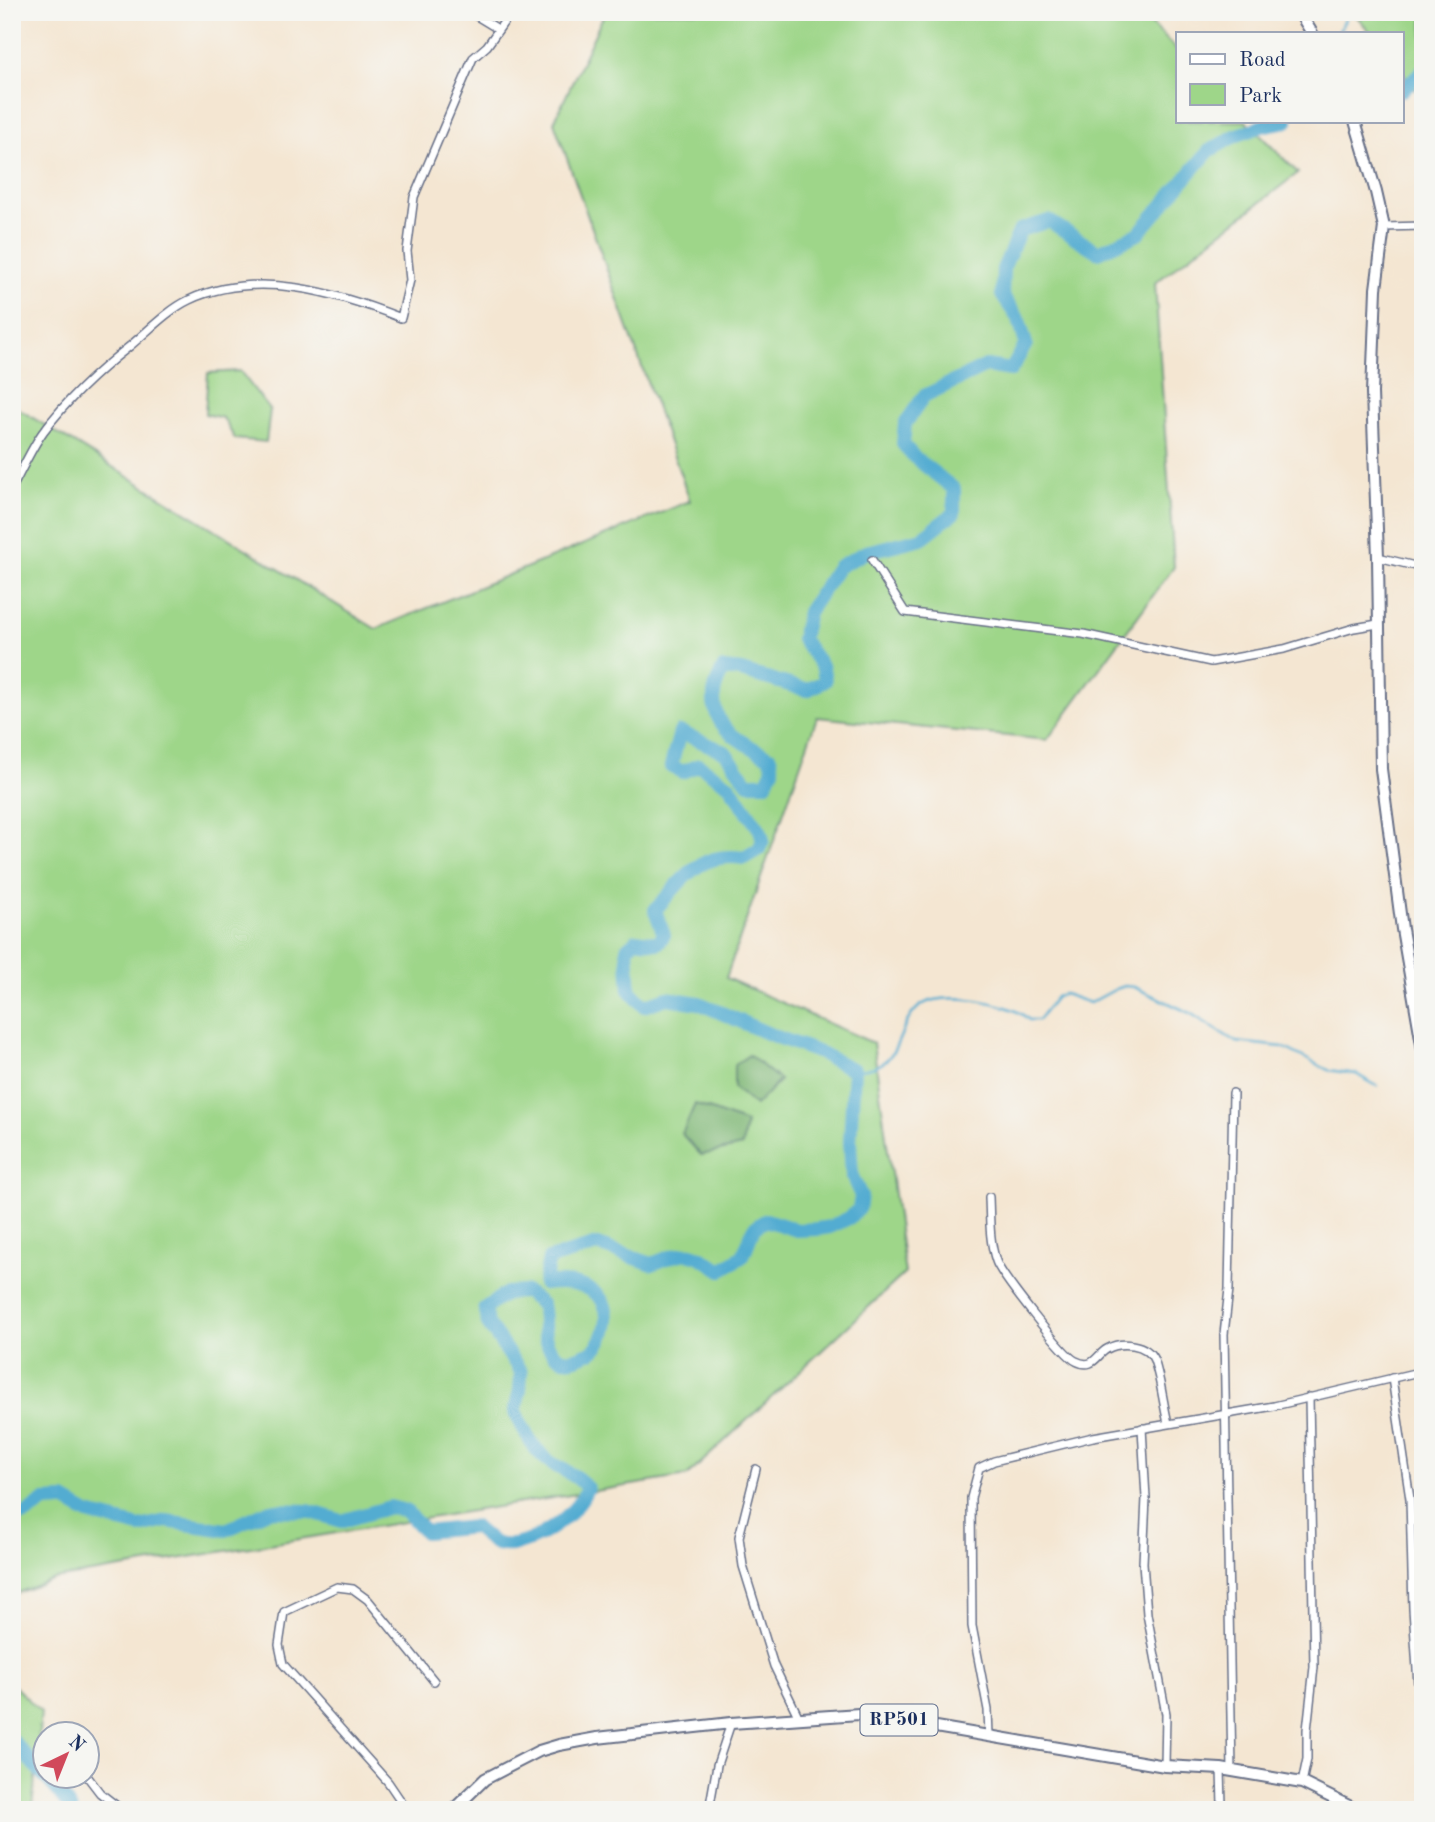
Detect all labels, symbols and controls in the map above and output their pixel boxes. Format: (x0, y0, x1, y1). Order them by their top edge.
legend (1176, 32, 1404, 122)
text: Road (1239, 50, 1286, 71)
text: Park (1239, 86, 1282, 107)
road number: RP501 (860, 1704, 937, 1736)
north arrow (32, 1720, 102, 1790)
text: N (64, 1732, 88, 1757)

